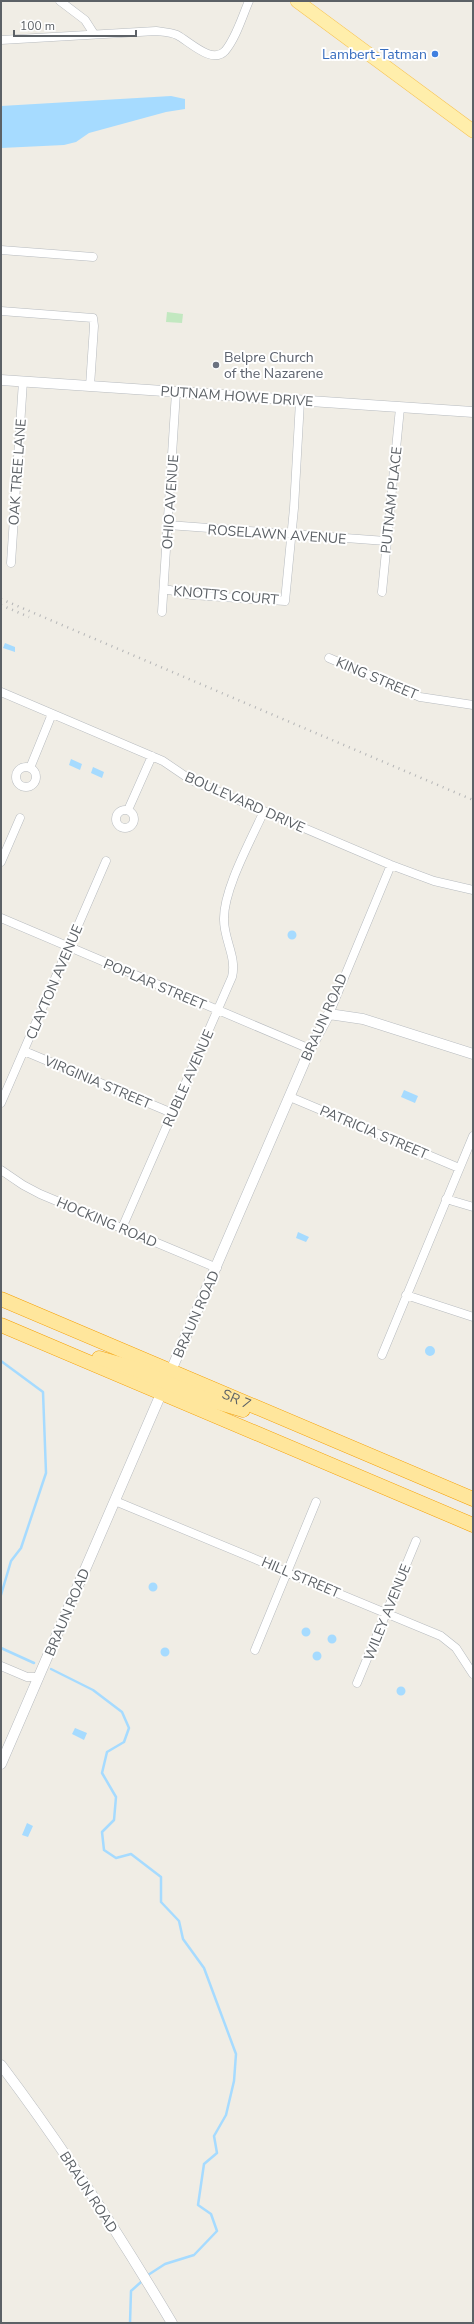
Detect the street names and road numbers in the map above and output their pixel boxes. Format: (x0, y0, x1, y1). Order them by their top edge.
street label: PUTNAM HOWE DRIVE (160, 382, 314, 411)
street label: OAK TREE LANE (4, 418, 31, 526)
street label: PUTNAM PLACE (376, 446, 407, 554)
street label: OHIO AVENUE (158, 454, 183, 550)
street label: ROSELAWN AVENUE (207, 520, 347, 549)
street label: KNOTTS COURT (172, 581, 280, 610)
street label: KING STREET (333, 653, 421, 704)
street label: BOULEVARD DRIVE (182, 767, 308, 838)
street label: CLAYTON AVENUE (22, 922, 87, 1043)
street label: POPLAR STREET (101, 954, 209, 1015)
street label: BRAUN ROAD (297, 971, 352, 1064)
street label: RUBLE AVENUE (159, 1027, 218, 1130)
street label: VIRGINIA STREET (40, 1051, 155, 1114)
street label: PATRICIA STREET (317, 1101, 431, 1164)
street label: HOCKING ROAD (54, 1193, 160, 1252)
street label: BRAUN ROAD (169, 1268, 224, 1361)
street label: SR 7 (219, 1385, 254, 1414)
street label: HILL STREET (259, 1552, 344, 1603)
street label: WILEY AVENUE (359, 1561, 415, 1663)
street label: BRAUN ROAD (40, 1565, 94, 1659)
street label: BRAUN ROAD (55, 2148, 122, 2237)

